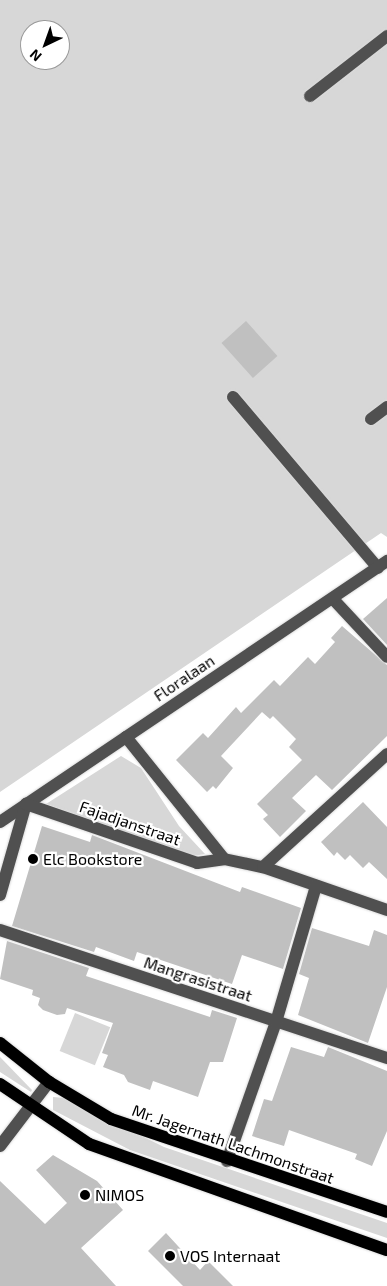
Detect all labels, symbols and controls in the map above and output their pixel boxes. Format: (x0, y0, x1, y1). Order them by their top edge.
north arrow (20, 20, 70, 70)
text: N (26, 46, 45, 65)
street label: Floralaan (150, 651, 218, 705)
street label: Fajadjanstraat (77, 797, 183, 849)
place label: Elc Bookstore (43, 849, 142, 869)
marker: Elc Bookstore (27, 853, 39, 865)
street label: Mangrasistraat (141, 952, 255, 1006)
street label: Mr. Jagernath Lachmonstraat (129, 1100, 337, 1188)
place label: NIMOS (95, 1185, 144, 1205)
marker: NIMOS (79, 1189, 91, 1201)
place label: VOS Internaat (180, 1246, 280, 1266)
marker: VOS Internaat (164, 1250, 176, 1262)

